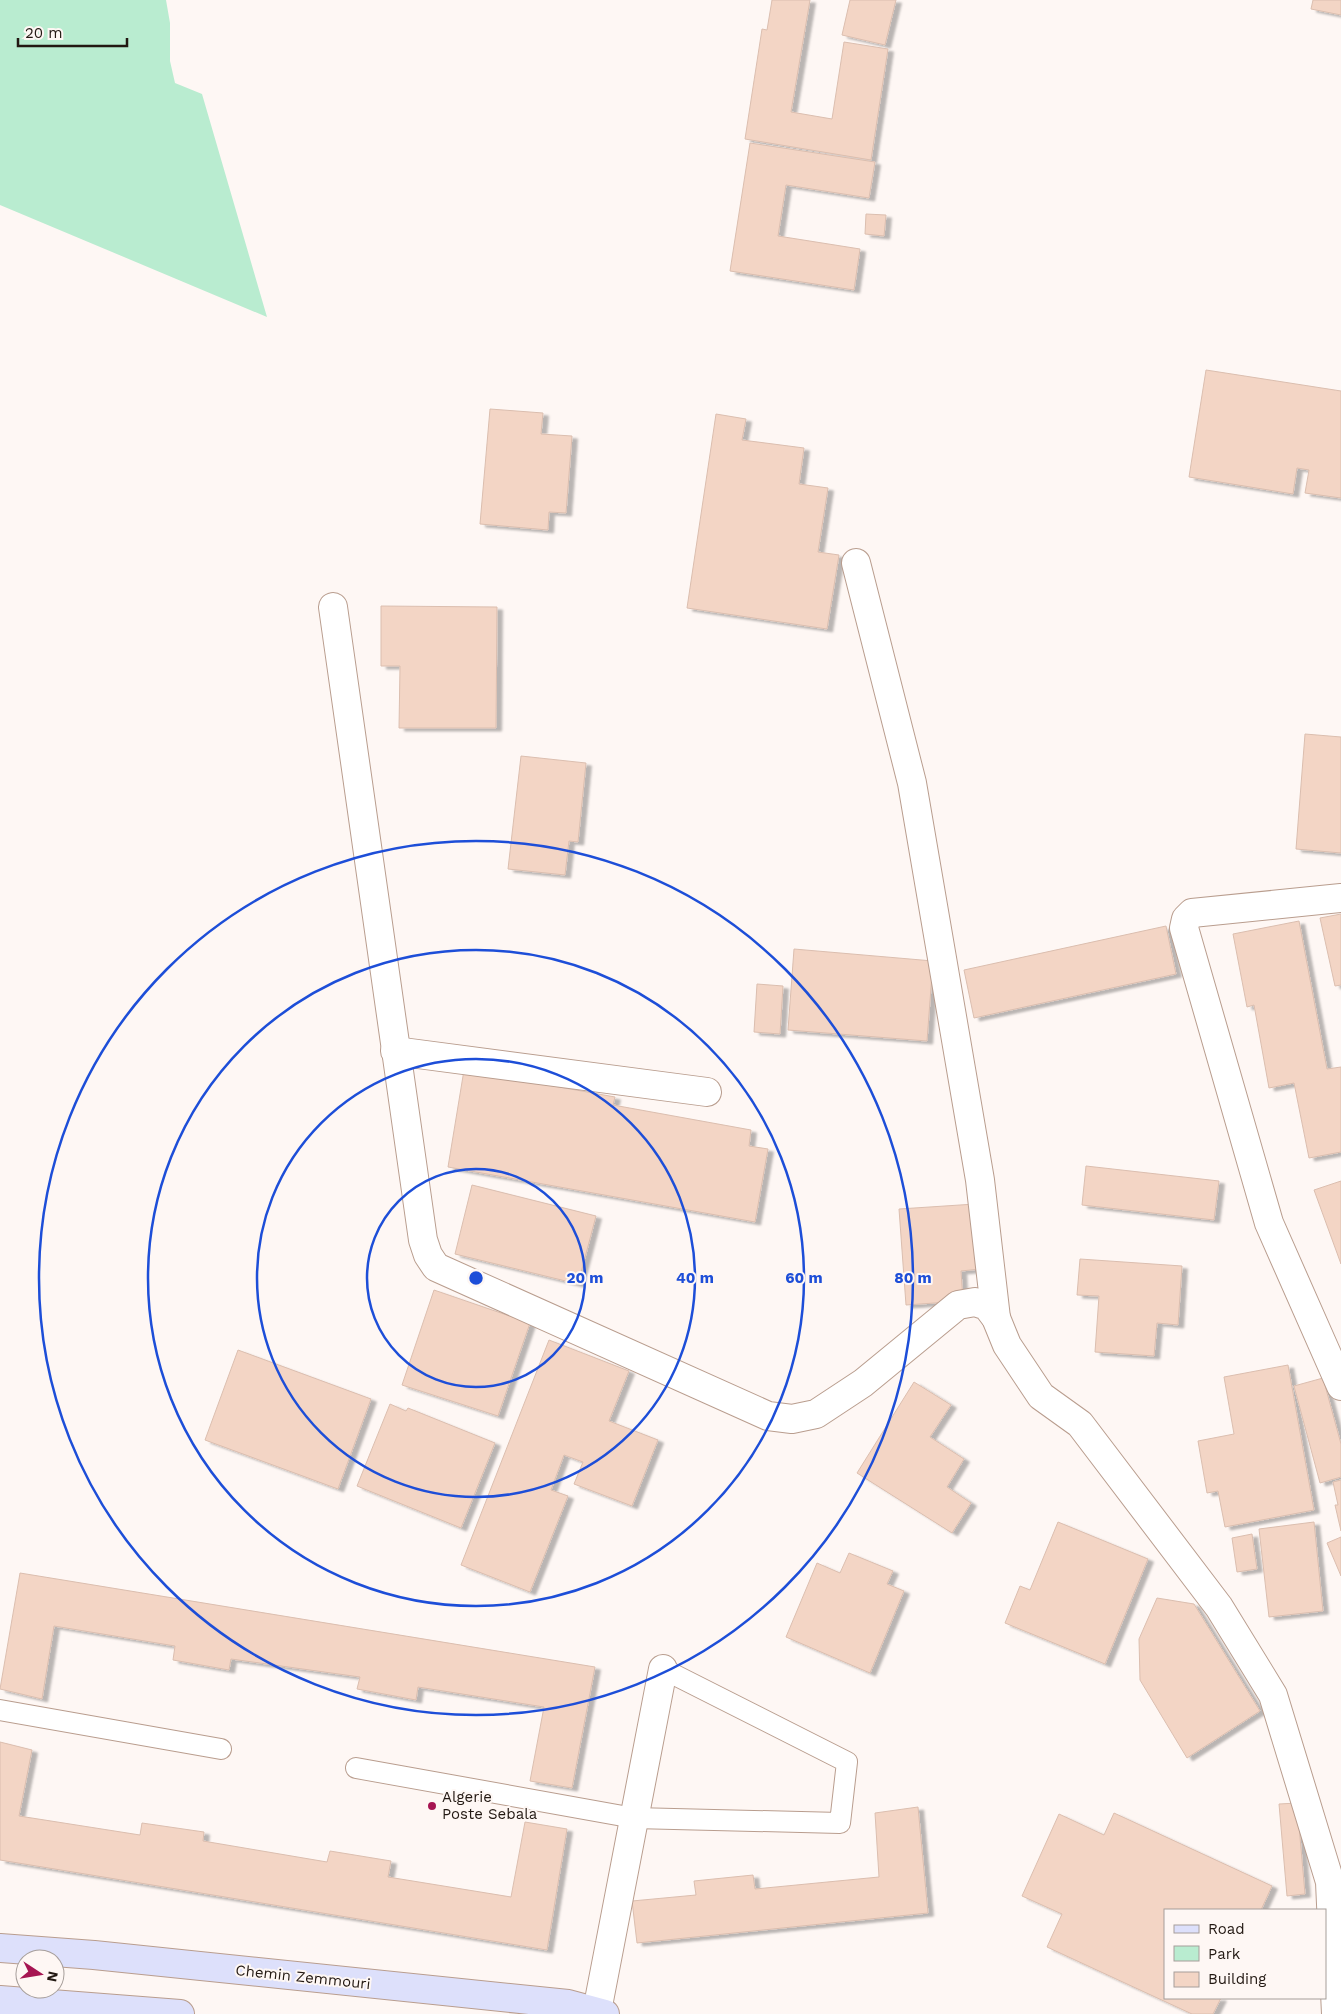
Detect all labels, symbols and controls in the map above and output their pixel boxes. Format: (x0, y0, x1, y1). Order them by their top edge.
scale bar (18, 15, 126, 47)
text: 20 m (25, 24, 63, 42)
centre of rings (467, 1269, 485, 1287)
text: 20 m (566, 1269, 604, 1287)
text: 40 m (676, 1269, 714, 1287)
text: 60 m (785, 1269, 823, 1287)
text: 80 m (894, 1269, 932, 1287)
place label: Algerie Poste Sebala (442, 1788, 538, 1823)
marker: Algerie Poste Sebala (426, 1800, 438, 1812)
legend (1164, 1909, 1326, 1999)
text: Road (1208, 1920, 1245, 1938)
text: Park (1208, 1945, 1241, 1963)
north arrow (15, 1949, 65, 1999)
street label: Chemin Zemmouri (235, 1961, 371, 1993)
text: N (44, 1970, 62, 1983)
text: Building (1208, 1970, 1266, 1988)

